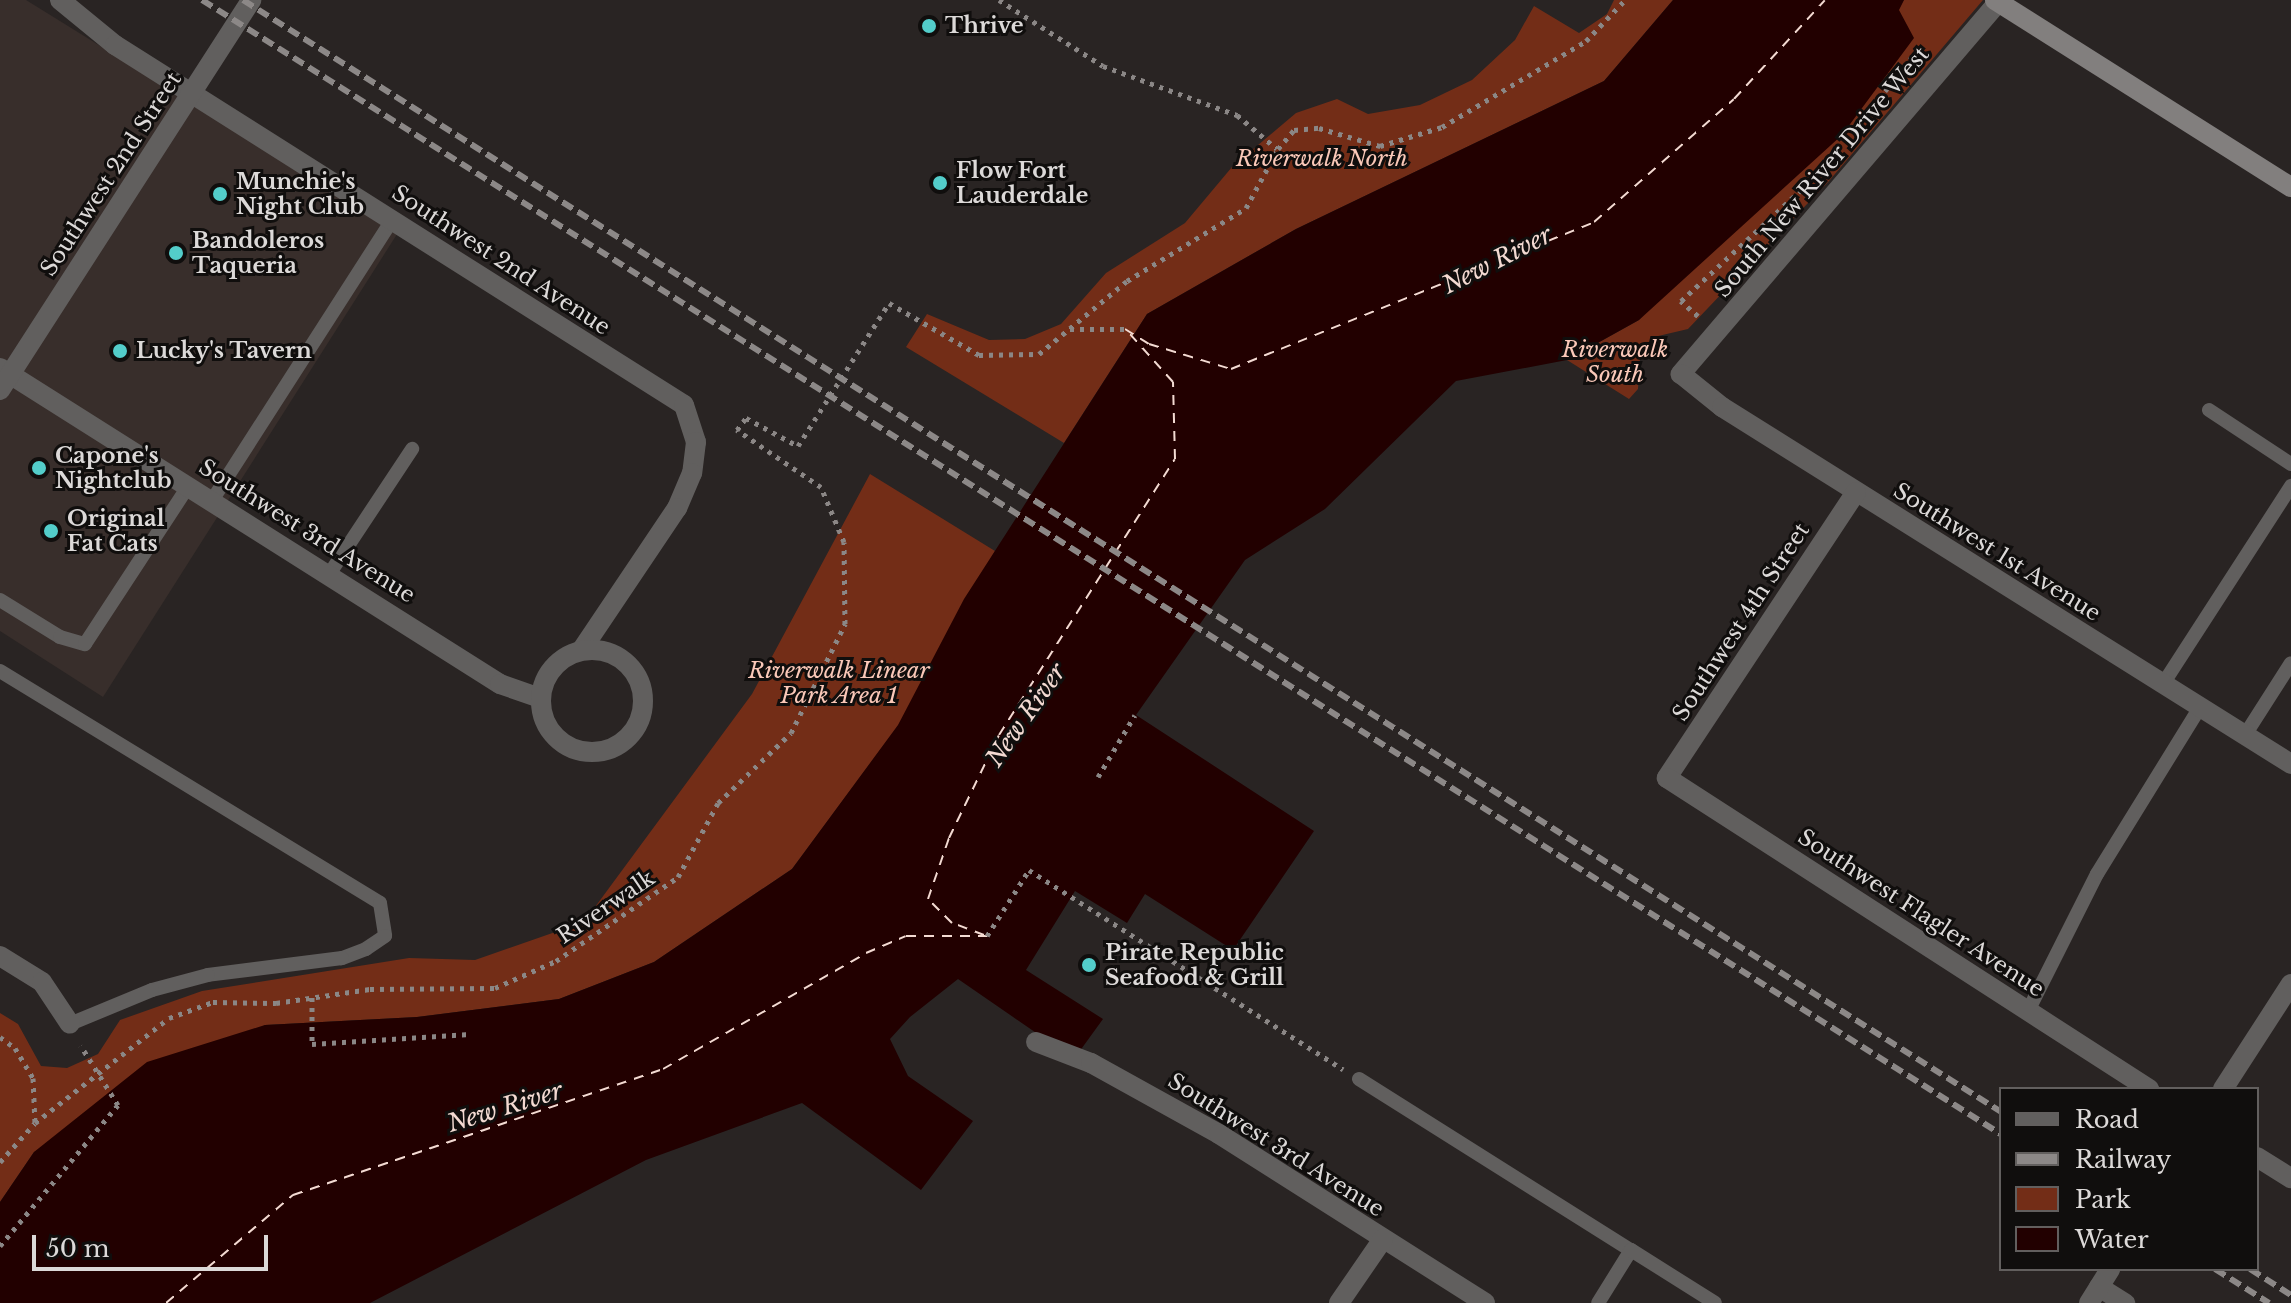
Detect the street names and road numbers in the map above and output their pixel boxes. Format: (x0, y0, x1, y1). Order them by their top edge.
street label: South New River Drive West (1709, 41, 1935, 303)
street label: Southwest 2nd Street (35, 67, 187, 281)
street label: Southwest 2nd Avenue (387, 179, 615, 341)
street label: Southwest 3rd Avenue (194, 453, 420, 609)
street label: Southwest 1st Avenue (1888, 477, 2106, 627)
street label: Southwest 4th Street (1667, 518, 1815, 726)
street label: Southwest Flagler Avenue (1792, 823, 2050, 1003)
street label: Riverwalk (552, 865, 660, 949)
street label: Southwest 3rd Avenue (1163, 1067, 1389, 1223)

